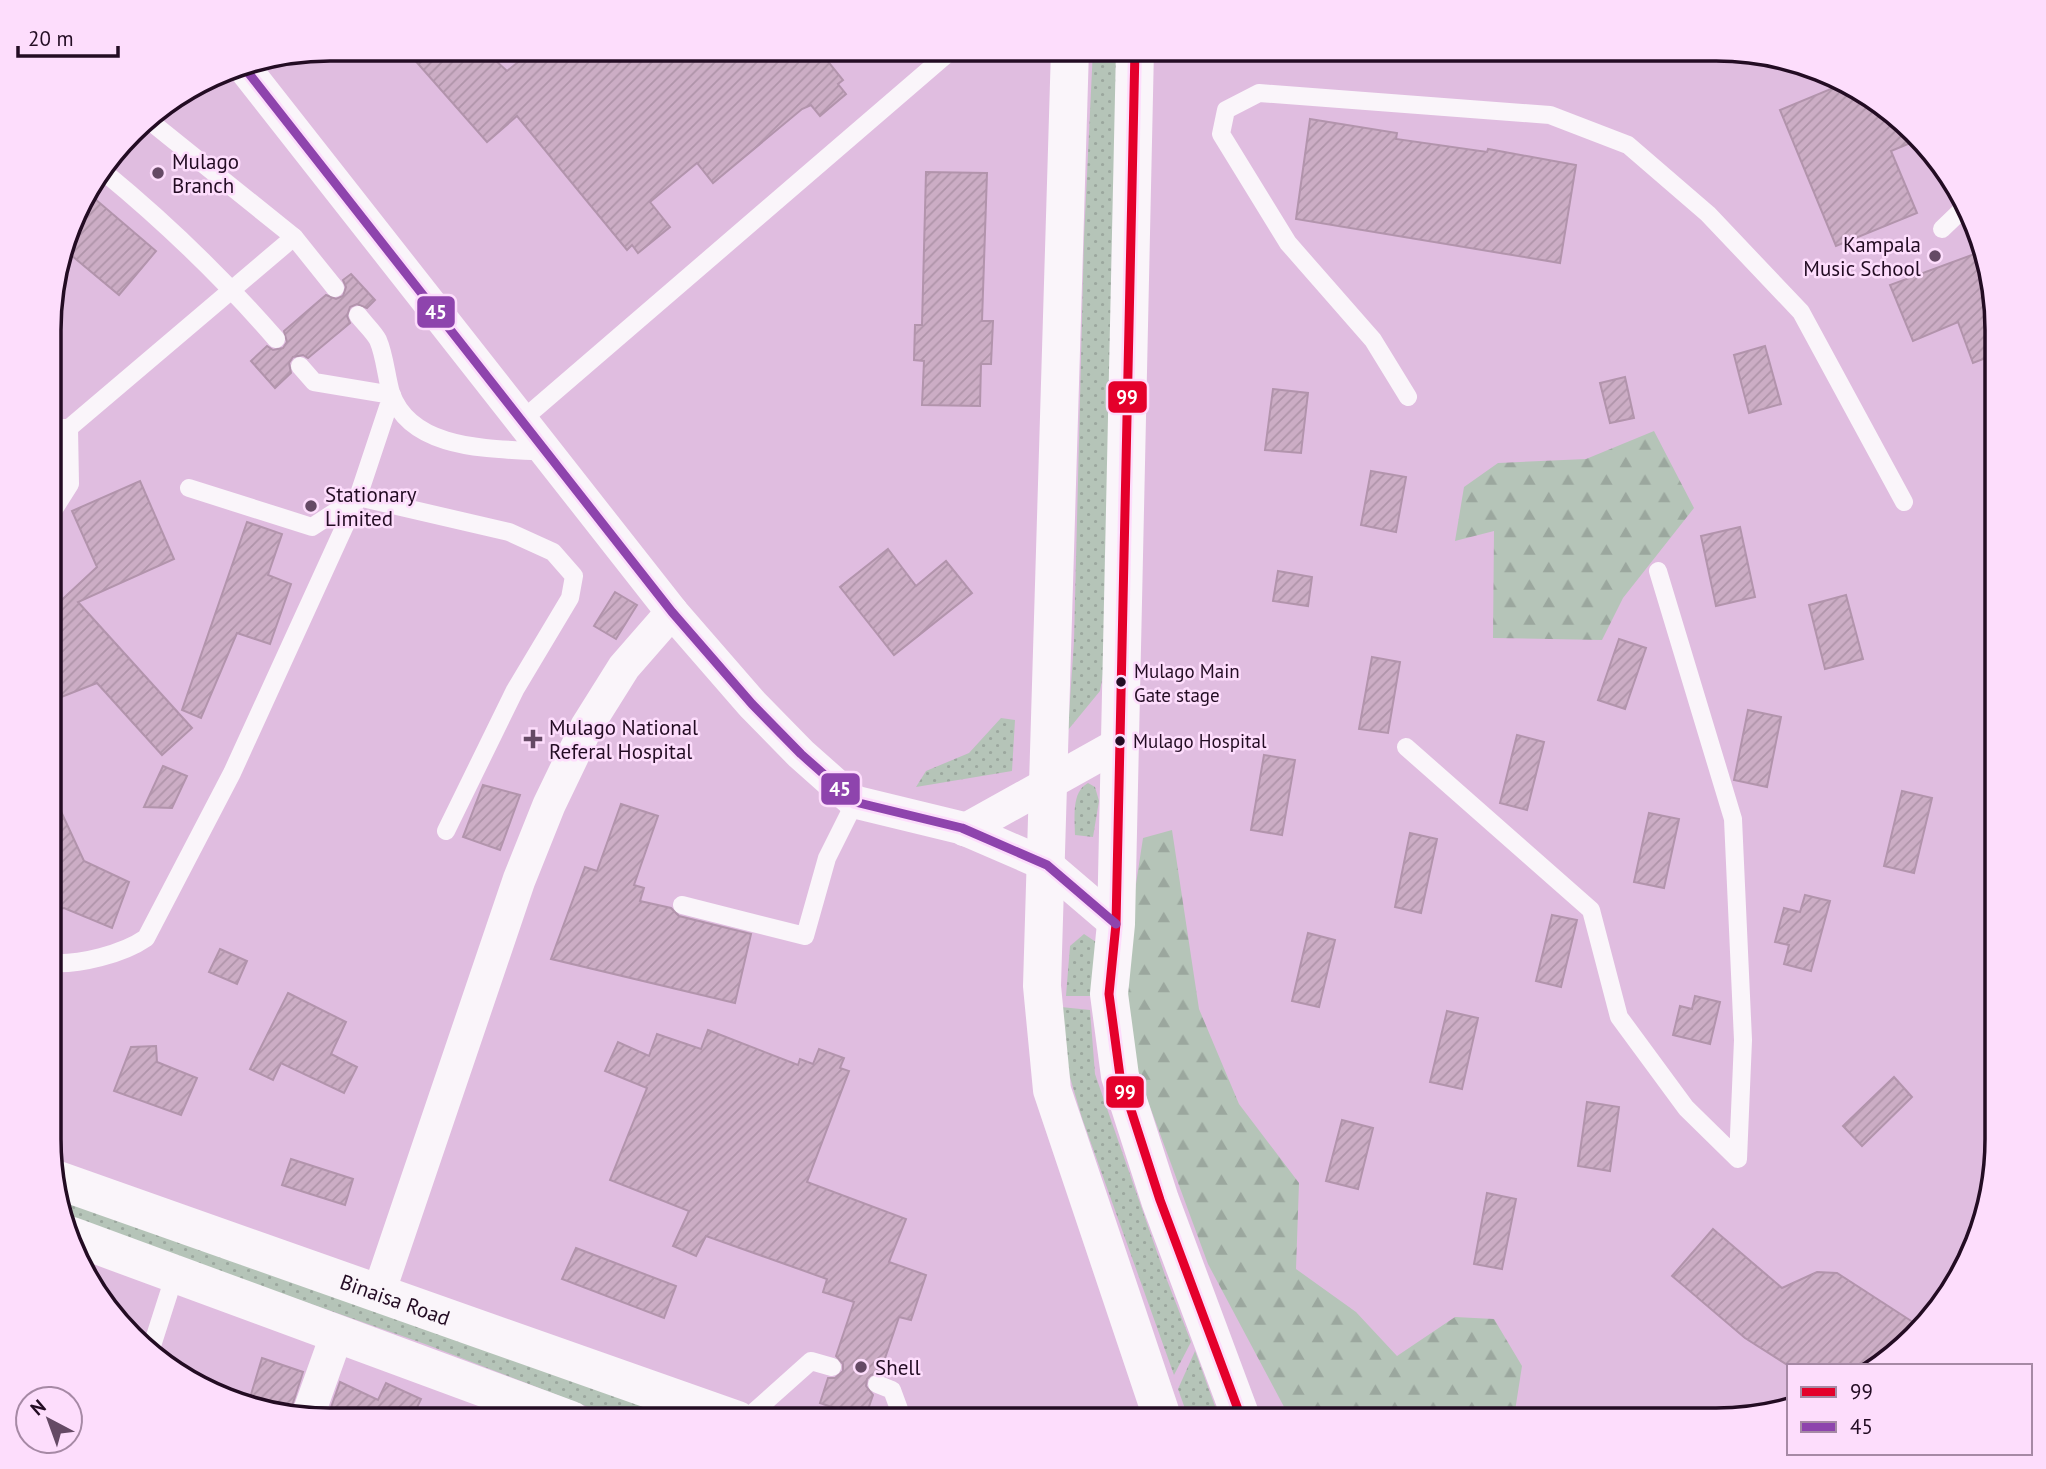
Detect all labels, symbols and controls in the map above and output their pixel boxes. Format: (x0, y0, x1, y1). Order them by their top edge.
scale bar (18, 14, 117, 58)
text: 20 m (28, 25, 74, 52)
place label: Mulago Branch (172, 148, 239, 199)
marker: Mulago Branch (150, 165, 166, 181)
place label: Kampala Music School (1803, 231, 1921, 282)
marker: Kampala Music School (1927, 248, 1943, 264)
line badge: 45 (416, 295, 456, 329)
text: 45 (425, 300, 447, 324)
line badge: 99 (1107, 380, 1148, 414)
text: 99 (1116, 385, 1138, 409)
place label: Stationary Limited (325, 481, 417, 532)
marker: Stationary Limited (303, 498, 319, 514)
place label: Mulago Main Gate stage (1134, 659, 1240, 707)
marker: Mulago Main Gate stage (1114, 675, 1128, 689)
place label: Mulago National Referal Hospital (549, 714, 698, 765)
marker: Mulago National Referal Hospital (523, 729, 543, 749)
place label: Mulago Hospital (1133, 729, 1267, 753)
marker: Mulago Hospital (1113, 734, 1127, 748)
line badge: 45 (820, 772, 861, 806)
text: 45 (829, 777, 851, 801)
line badge: 99 (1105, 1075, 1145, 1109)
text: 99 (1114, 1080, 1136, 1104)
street label: Binaisa Road (337, 1267, 454, 1331)
place label: Shell (875, 1354, 921, 1381)
marker: Shell (853, 1359, 869, 1375)
legend (1787, 1364, 2032, 1455)
text: 99 (1850, 1378, 1873, 1405)
north arrow (14, 1385, 84, 1455)
text: N (25, 1394, 50, 1420)
text: 45 (1850, 1413, 1873, 1440)

